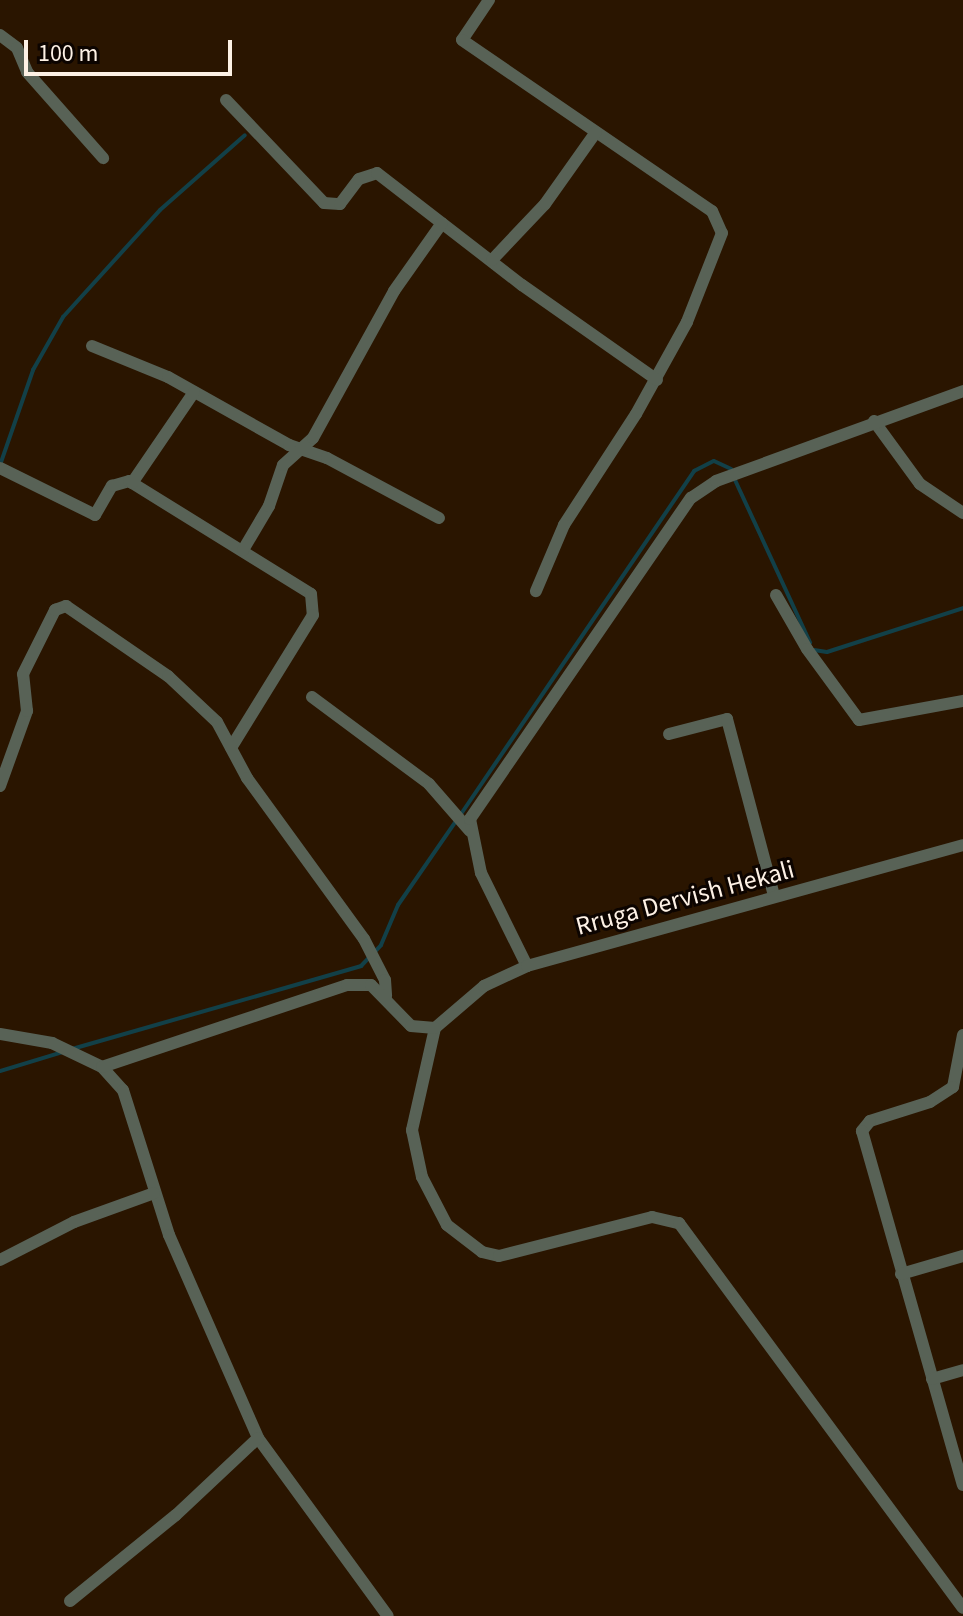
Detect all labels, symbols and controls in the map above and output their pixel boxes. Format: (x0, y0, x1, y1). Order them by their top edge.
scale bar (28, 24, 236, 74)
text: 100 m (38, 36, 98, 71)
street label: Rruga Dervish Hekali (572, 854, 798, 942)

